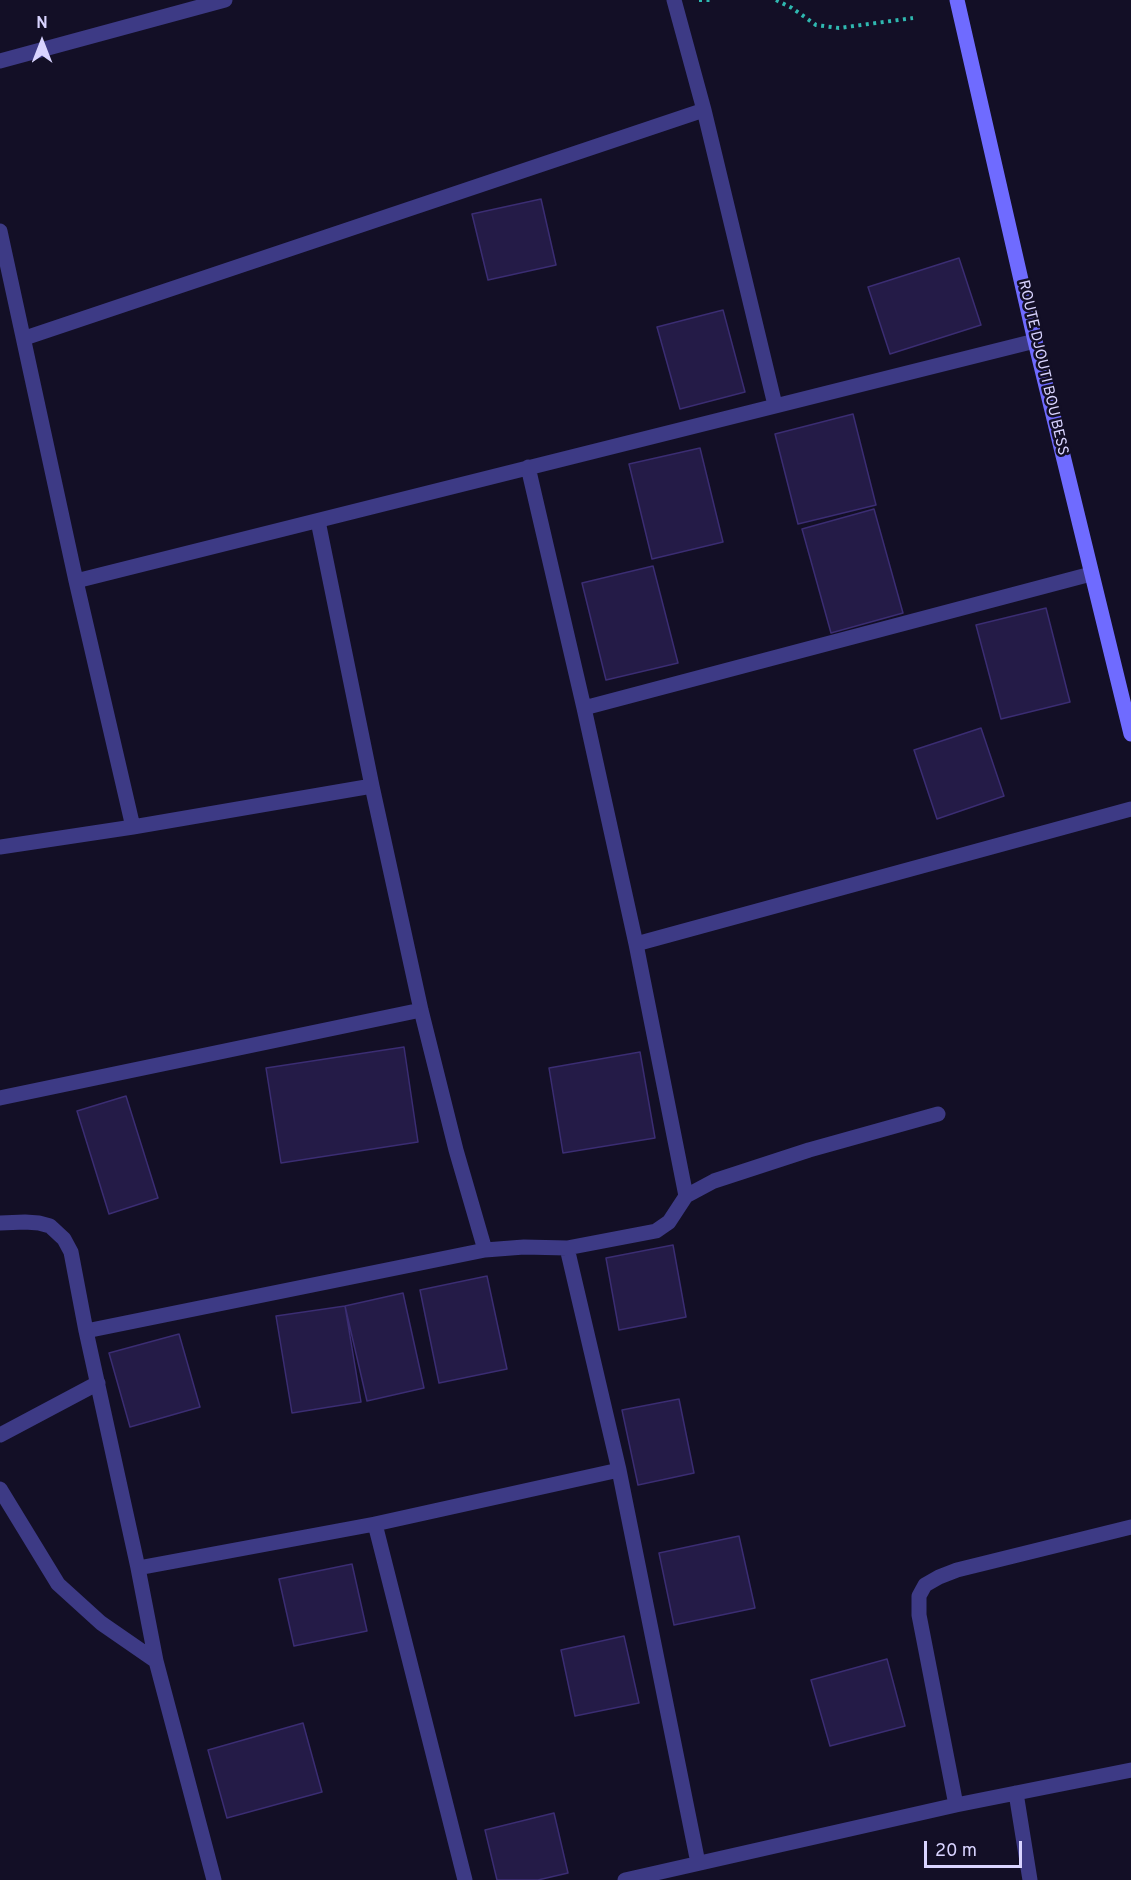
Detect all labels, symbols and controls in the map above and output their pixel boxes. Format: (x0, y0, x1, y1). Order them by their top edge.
north arrow (12, 12, 72, 72)
text: N (36, 14, 48, 34)
street label: ROUTE DJOUTI BOU BESS (1013, 279, 1071, 457)
scale bar (927, 1829, 1024, 1867)
text: 20 m (935, 1840, 977, 1863)

